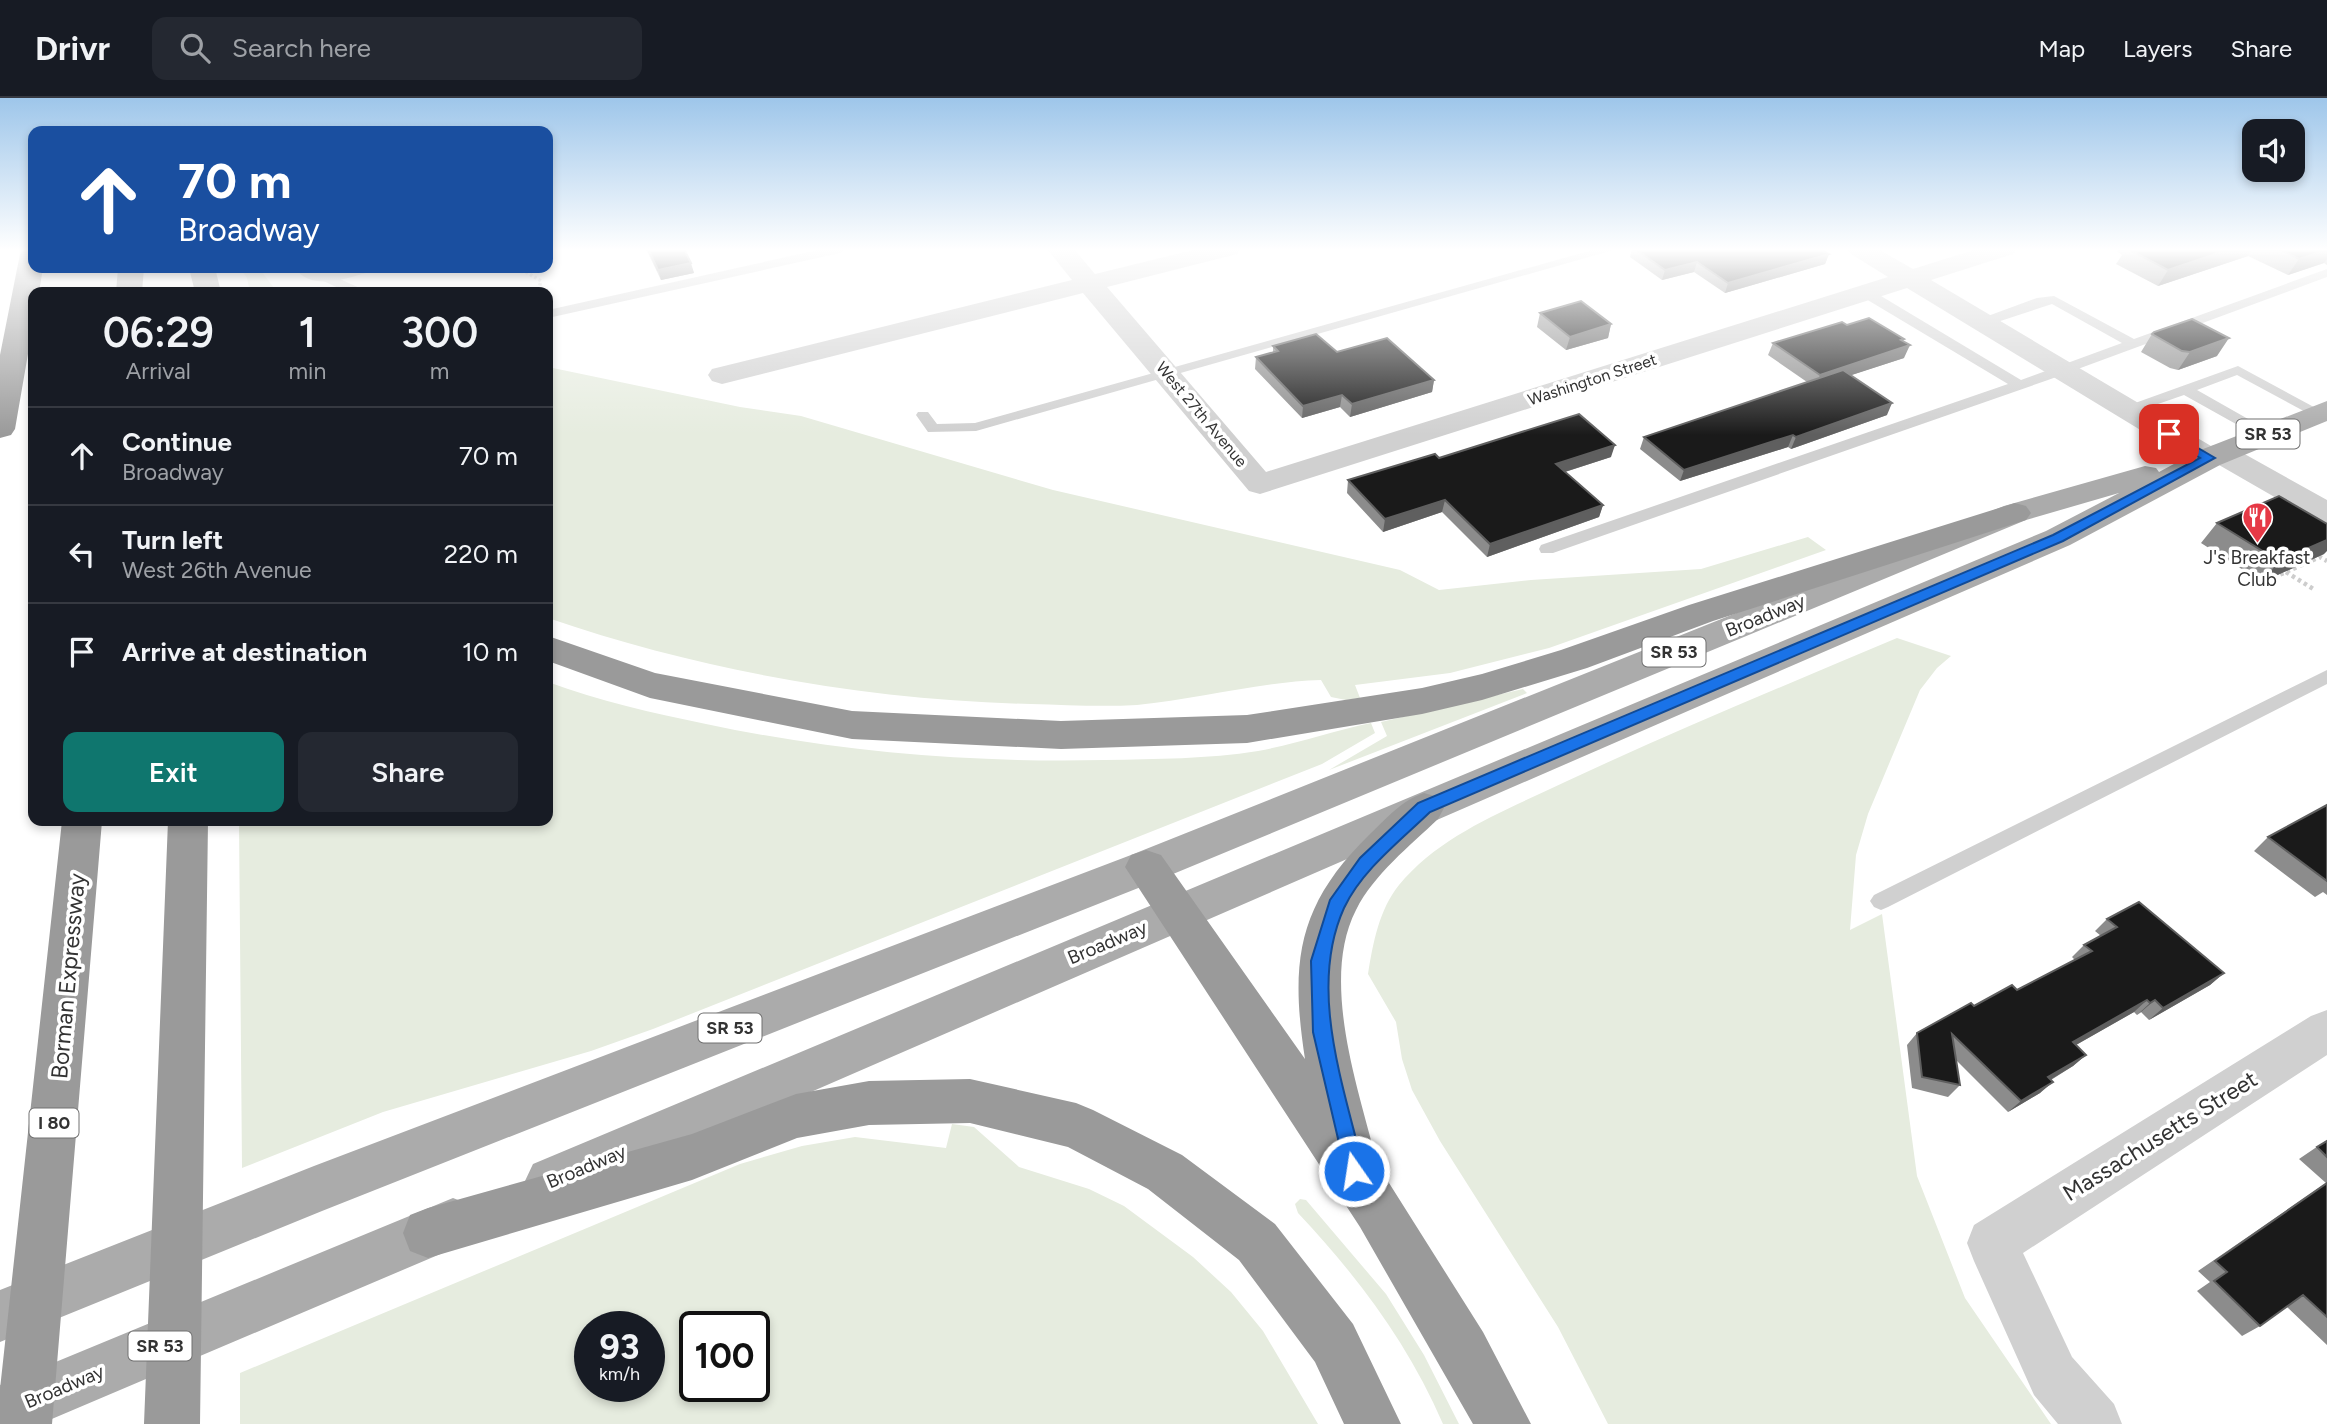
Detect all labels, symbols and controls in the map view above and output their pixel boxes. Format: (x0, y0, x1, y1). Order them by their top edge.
search box (152, 17, 642, 80)
text: Drivr (35, 29, 110, 68)
icon: search (176, 29, 214, 67)
text: Search here (232, 32, 371, 64)
text: Map (2038, 34, 2085, 63)
text: Layers (2123, 34, 2192, 63)
text: Share (2230, 34, 2292, 63)
map controls (2242, 119, 2305, 182)
button: sound (2242, 119, 2305, 182)
text: 70 m (178, 151, 291, 210)
icon: ahead (63, 154, 154, 245)
text: Broadway (178, 211, 320, 249)
text: 06:29 (103, 307, 214, 358)
text: 1 (299, 307, 316, 358)
text: 300 (401, 307, 478, 358)
street label: Washington Street (1525, 350, 1659, 409)
text: Arrival (126, 357, 191, 385)
text: min (289, 357, 326, 385)
text: m (430, 357, 449, 385)
street label: West 27th Avenue (1152, 358, 1251, 471)
pin (2139, 404, 2199, 464)
icon: arrive (2150, 415, 2188, 453)
road number: SR 53 (2236, 420, 2300, 448)
text: Continue (122, 426, 232, 458)
icon: ahead (63, 437, 101, 475)
text: 70 m (459, 440, 518, 472)
text: Broadway (122, 458, 224, 486)
restaurant icon: J's Breakfast Club (2240, 501, 2274, 545)
text: Turn left (122, 524, 223, 556)
icon: left (63, 535, 101, 573)
text: 220 m (444, 538, 518, 570)
place label: J's Breakfast Club (2203, 546, 2311, 591)
text: West 26th Avenue (122, 556, 312, 584)
street label: Broadway (1722, 589, 1808, 642)
icon: arrive (63, 633, 101, 671)
text: Arrive at destination (122, 636, 367, 668)
text: 10 m (462, 636, 518, 668)
road number: SR 53 (1642, 638, 1706, 666)
button: Exit (63, 732, 284, 812)
button: Share (298, 732, 518, 812)
street label: Borman Expressway (45, 872, 91, 1080)
street label: Broadway (1064, 915, 1150, 969)
road number: SR 53 (698, 1014, 762, 1043)
street label: Massachusetts Street (2058, 1065, 2262, 1207)
road number: I 80 (30, 1108, 78, 1138)
position arrow (1317, 1134, 1391, 1208)
street label: Broadway (543, 1139, 629, 1193)
speed limit sign: 100 (679, 1311, 770, 1402)
text: 93 (600, 1326, 639, 1368)
road number: SR 53 (128, 1331, 192, 1360)
street label: Broadway (21, 1359, 107, 1413)
text: km/h (599, 1363, 640, 1385)

